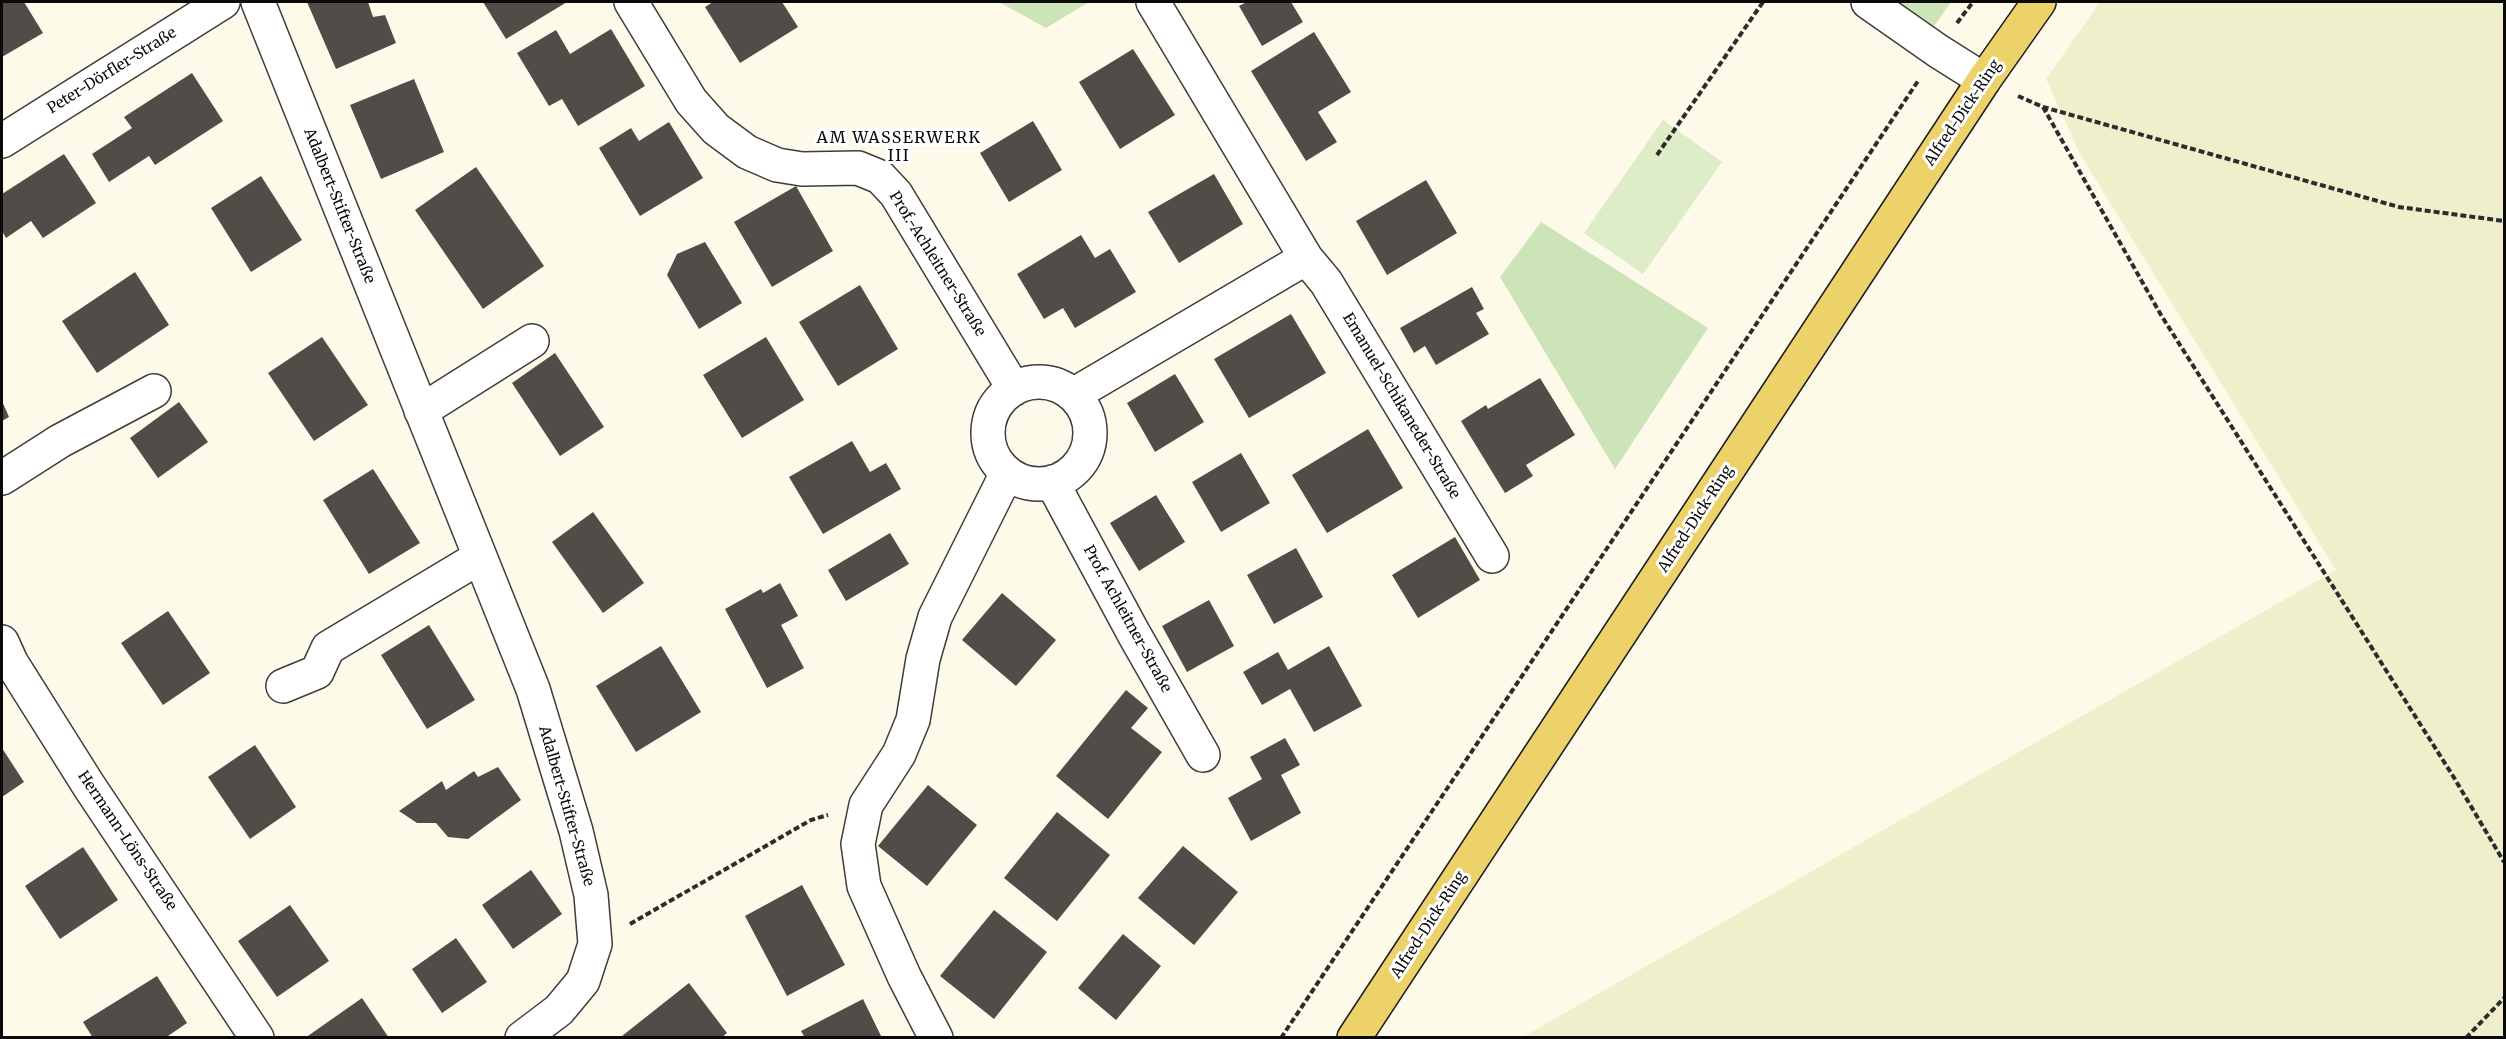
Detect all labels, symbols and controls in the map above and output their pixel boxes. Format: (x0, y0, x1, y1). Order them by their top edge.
street label: Peter-Dörfler-Straße (44, 24, 180, 118)
street label: Alfred-Dick-Ring (1921, 57, 2005, 169)
street label: Adalbert-Stifter-Straße (300, 126, 378, 286)
district label: AM WASSERWERK III (816, 128, 982, 166)
street label: Prof.-Achleitner-Straße (885, 188, 989, 340)
street label: Emanuel-Schikaneder-Straße (1338, 310, 1464, 502)
street label: Alfred-Dick-Ring (1655, 462, 1737, 576)
street label: Prof. Achleitner-Straße (1079, 542, 1175, 696)
street label: Adalbert-Stifter-Straße (534, 724, 598, 888)
street label: Hermann-Löns-Straße (74, 768, 180, 914)
street label: Alfred-Dick-Ring (1388, 868, 1470, 982)

